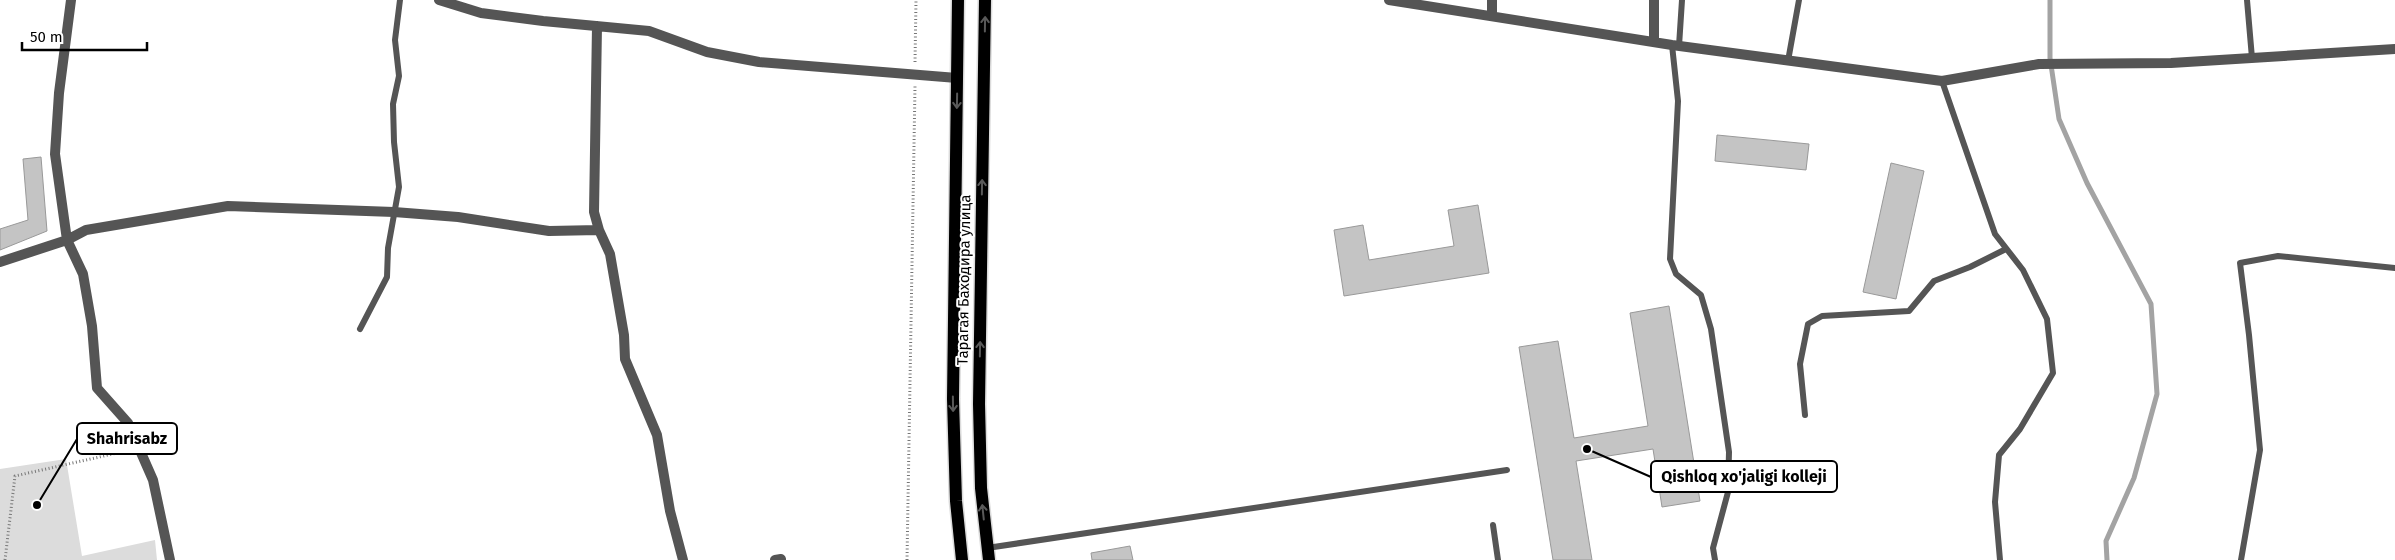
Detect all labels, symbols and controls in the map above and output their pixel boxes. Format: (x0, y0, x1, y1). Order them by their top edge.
one-way arrow (980, 17, 990, 33)
scale bar (22, 20, 148, 52)
text: 50 m (30, 28, 63, 46)
one-way arrow (952, 92, 962, 109)
one-way arrow (977, 179, 987, 196)
street label: Тарагая Баходира улица (954, 194, 974, 366)
one-way arrow (975, 342, 984, 358)
one-way arrow (948, 395, 958, 411)
callout: Shahrisabz (77, 423, 177, 454)
text: Shahrisabz (87, 429, 168, 448)
callout: Qishloq xo'jaligi kolleji (1651, 461, 1837, 492)
text: Qishloq xo'jaligi kolleji (1661, 467, 1827, 486)
one-way arrow (978, 504, 988, 520)

